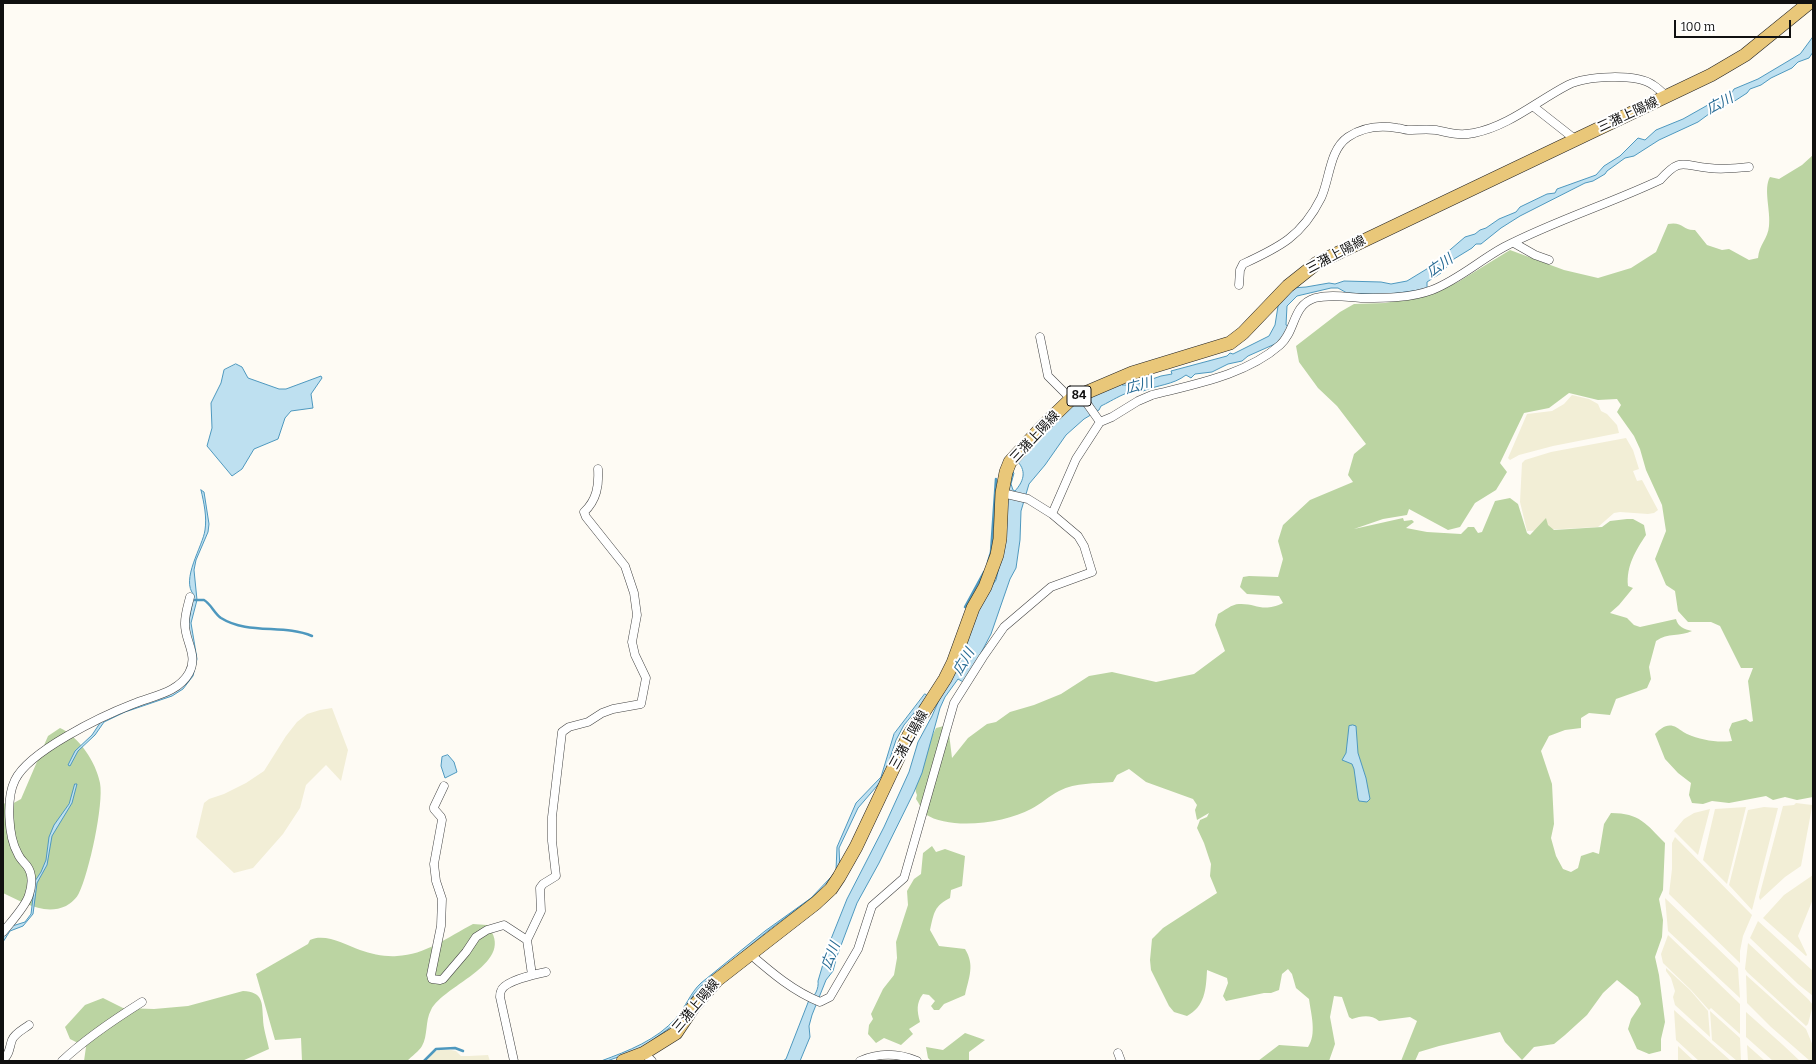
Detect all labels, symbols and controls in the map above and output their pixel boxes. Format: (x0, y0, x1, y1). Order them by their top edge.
scale bar (1676, 12, 1793, 38)
text: 100 m (1681, 20, 1715, 34)
water label: 広川 (1704, 90, 1736, 118)
street label: 三潴上陽線 (1595, 94, 1661, 136)
street label: 三潴上陽線 (1304, 233, 1368, 277)
water label: 広川 (1424, 251, 1456, 281)
water label: 広川 (1123, 374, 1155, 398)
road number: 84 (1067, 386, 1091, 406)
street label: 三潴上陽線 (1007, 408, 1063, 466)
water label: 広川 (950, 646, 978, 678)
street label: 三潴上陽線 (886, 708, 932, 772)
water label: 広川 (818, 940, 844, 972)
street label: 三潴上陽線 (669, 976, 723, 1036)

